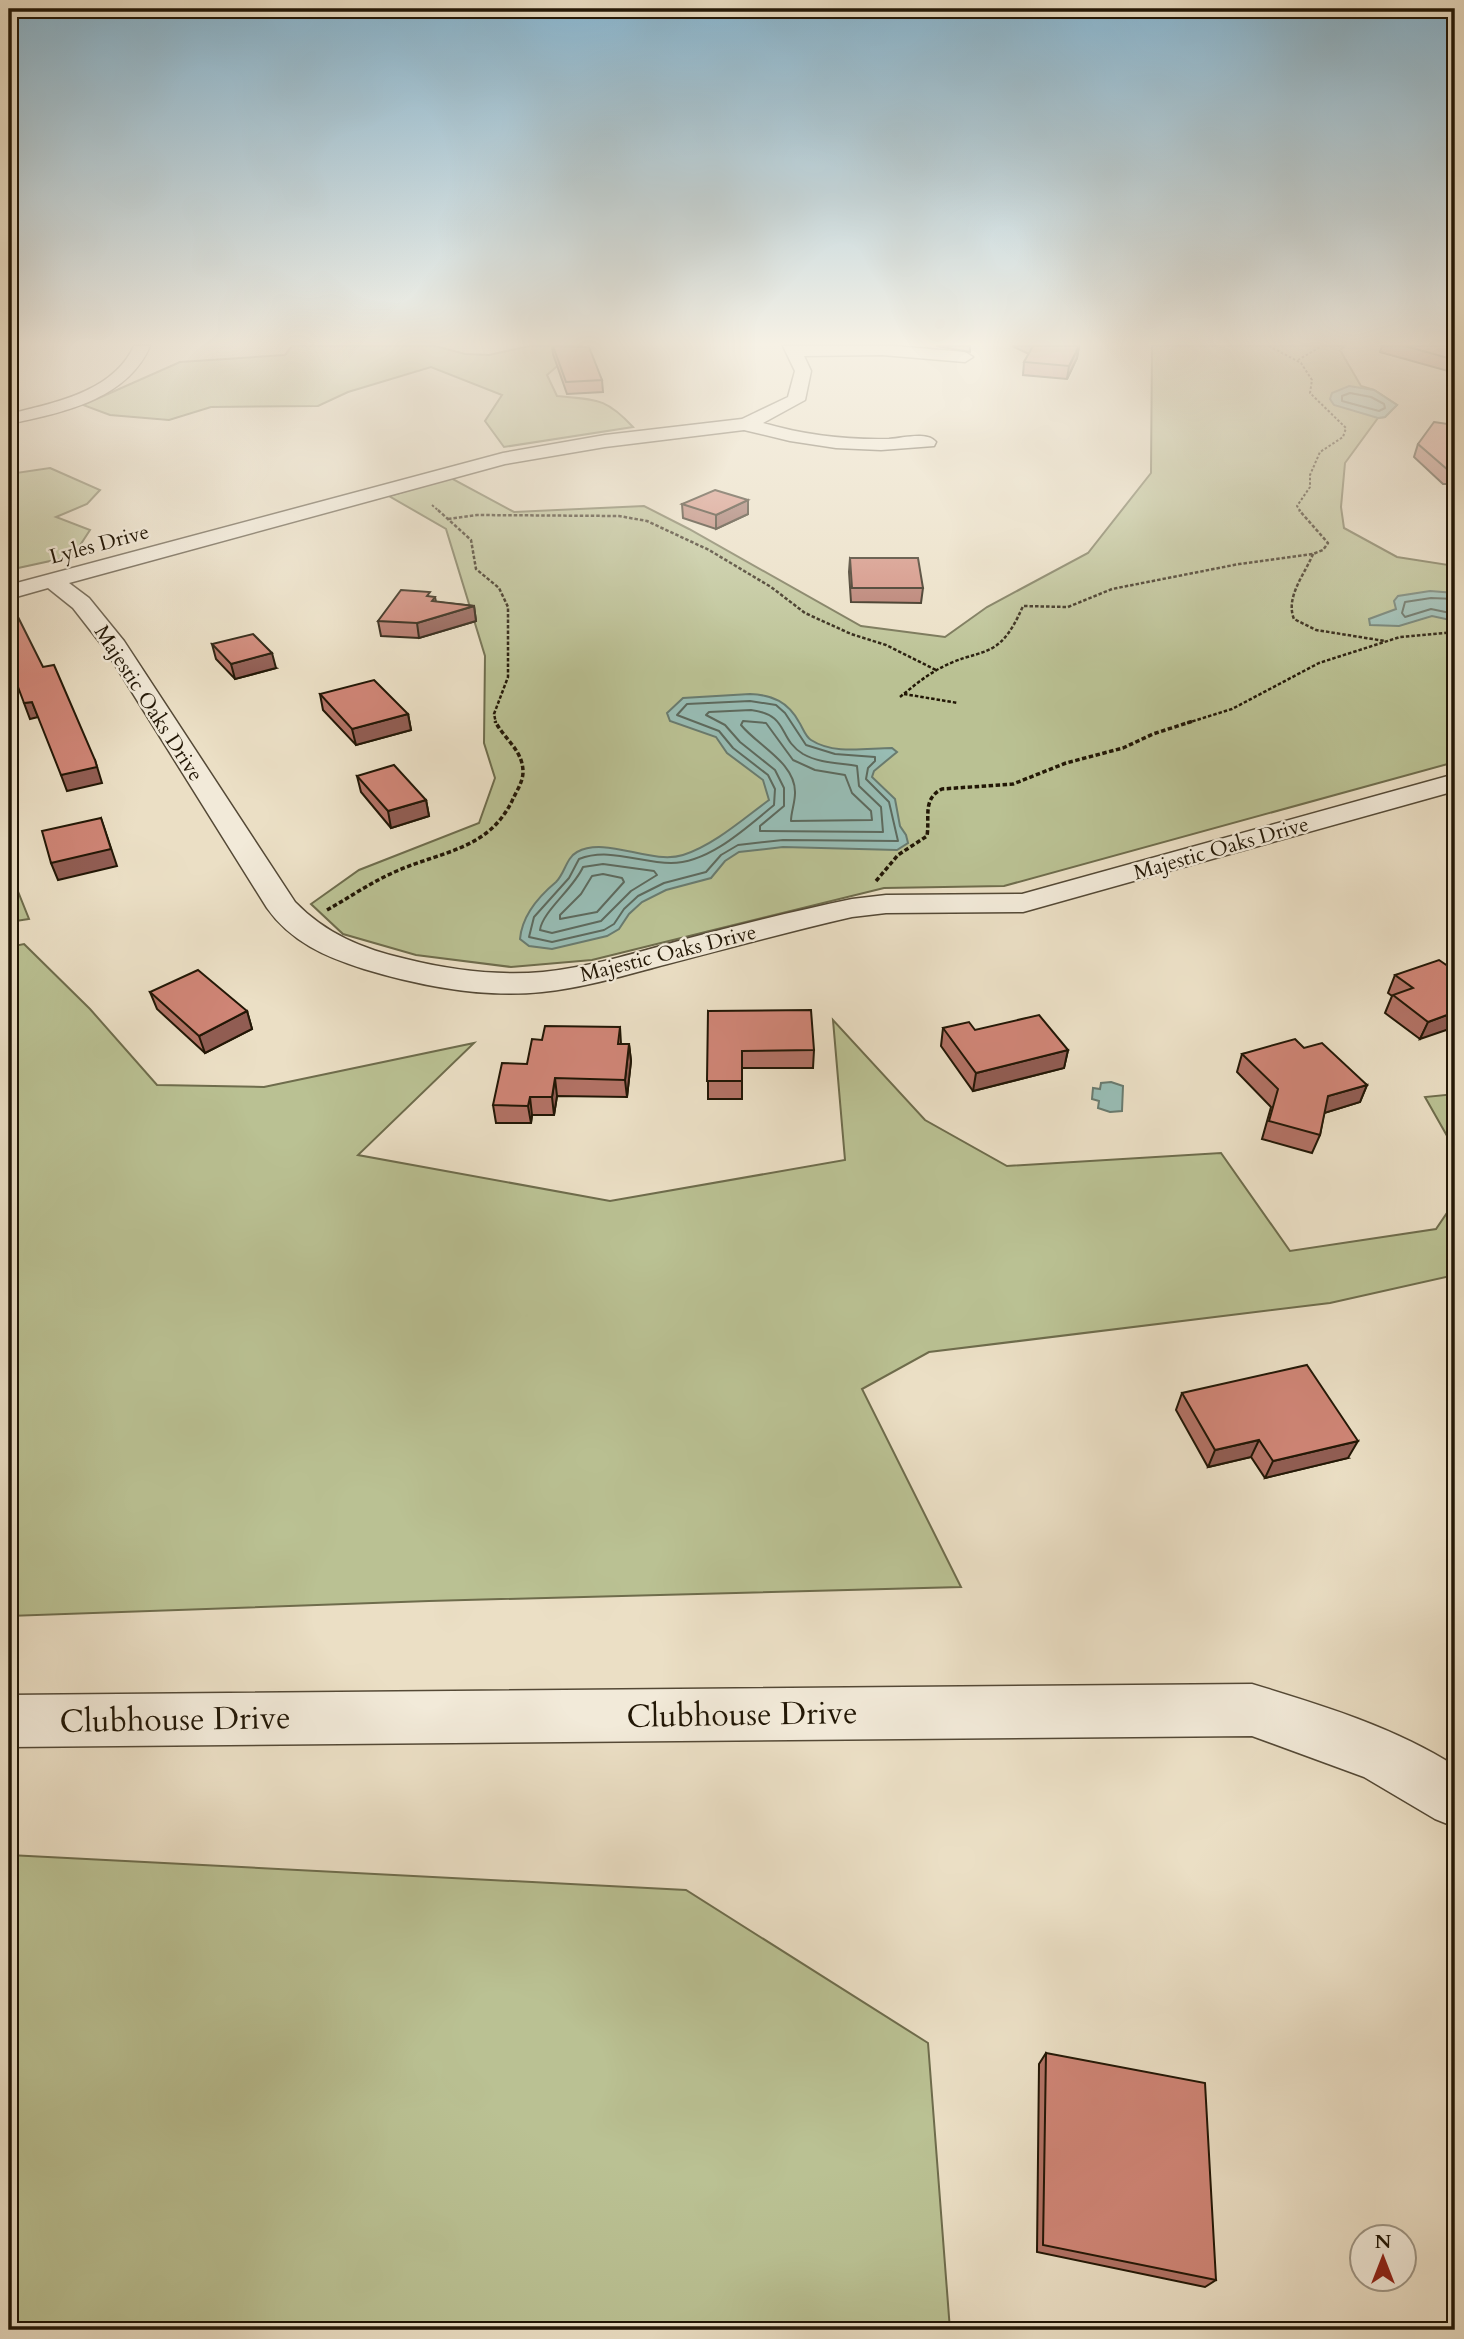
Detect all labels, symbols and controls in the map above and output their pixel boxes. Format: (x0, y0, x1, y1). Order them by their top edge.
street label: Lyles Drive (46, 517, 152, 572)
street label: Majestic Oaks Drive (87, 619, 210, 787)
street label: Majestic Oaks Drive (1130, 810, 1312, 887)
street label: Majestic Oaks Drive (577, 918, 759, 989)
street label: Clubhouse Drive (626, 1691, 858, 1739)
street label: Clubhouse Drive (59, 1696, 291, 1744)
north arrow (1348, 2224, 1418, 2294)
text: N (1375, 2229, 1392, 2255)

